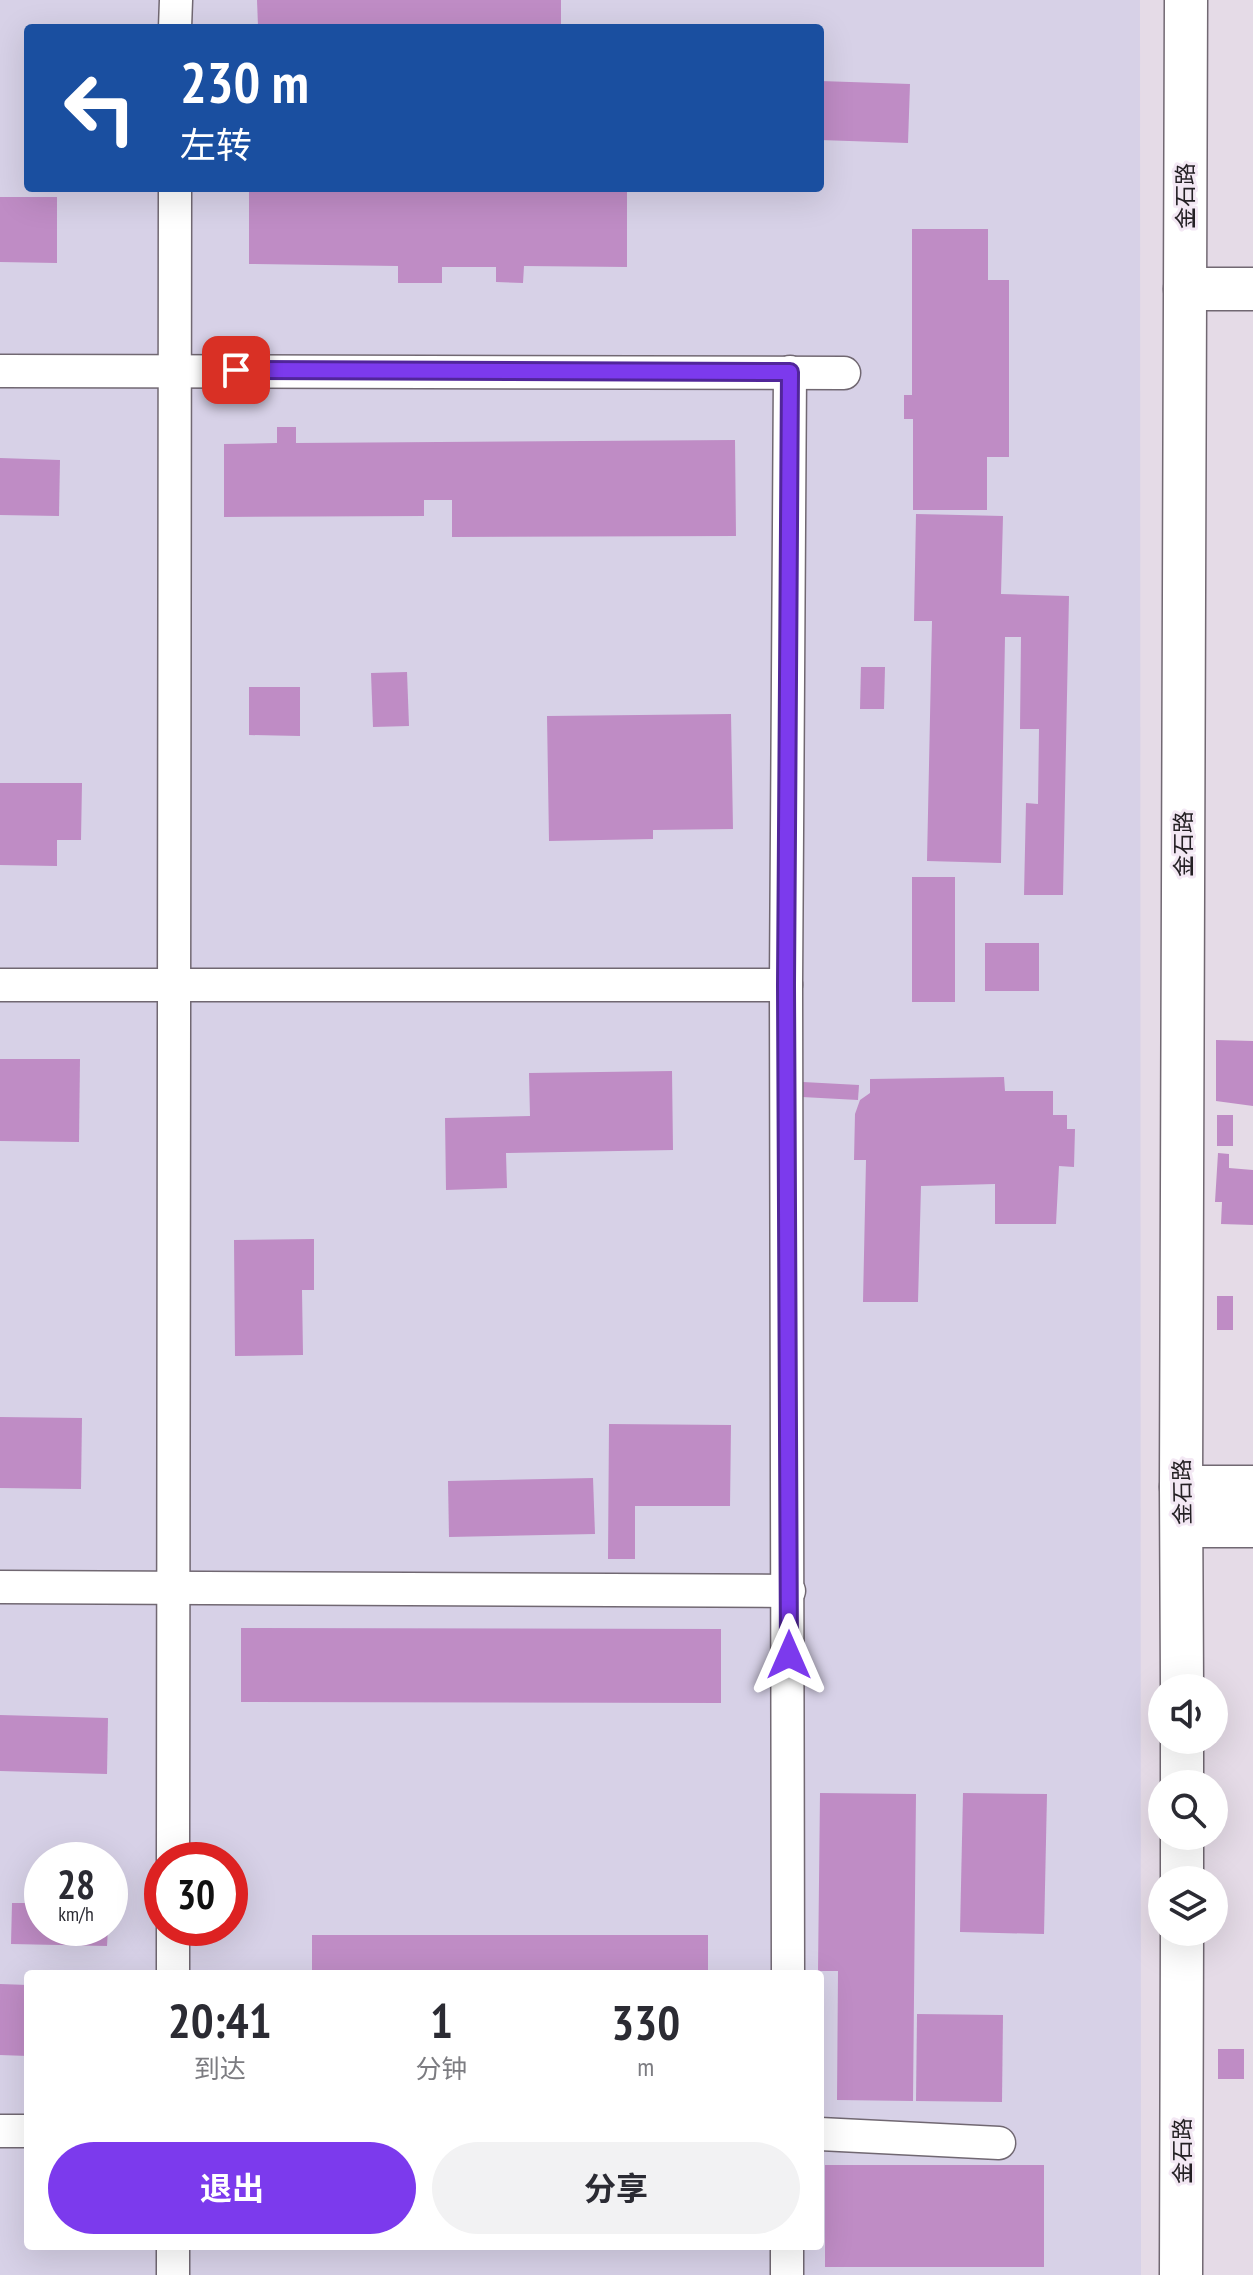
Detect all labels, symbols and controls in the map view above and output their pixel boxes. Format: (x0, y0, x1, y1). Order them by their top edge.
text: 230 m (180, 46, 309, 118)
icon: left (48, 56, 152, 160)
text: 左转 (180, 121, 252, 168)
street label: 金石路 (1171, 163, 1199, 229)
pin (202, 336, 270, 404)
icon: arrive (214, 348, 258, 392)
street label: 金石路 (1169, 811, 1197, 877)
street label: 金石路 (1167, 1459, 1197, 1525)
position arrow (747, 1613, 831, 1697)
map controls (1148, 1674, 1228, 1946)
button: sound (1148, 1674, 1228, 1754)
button: search (1148, 1770, 1228, 1850)
speed limit sign: 30 (144, 1842, 248, 1946)
text: 28 (57, 1858, 95, 1910)
button: layers (1148, 1866, 1228, 1946)
text: km/h (58, 1901, 94, 1927)
text: 20:41 (168, 1989, 272, 2051)
text: 1 (430, 1989, 453, 2051)
text: 330 (611, 1991, 680, 2053)
text: m (637, 2050, 654, 2083)
text: 到达 (194, 2052, 246, 2085)
text: 分钟 (415, 2052, 468, 2085)
street label: 金石路 (1168, 2118, 1196, 2184)
button: 退出 (48, 2142, 416, 2234)
button: 分享 (432, 2142, 800, 2234)

